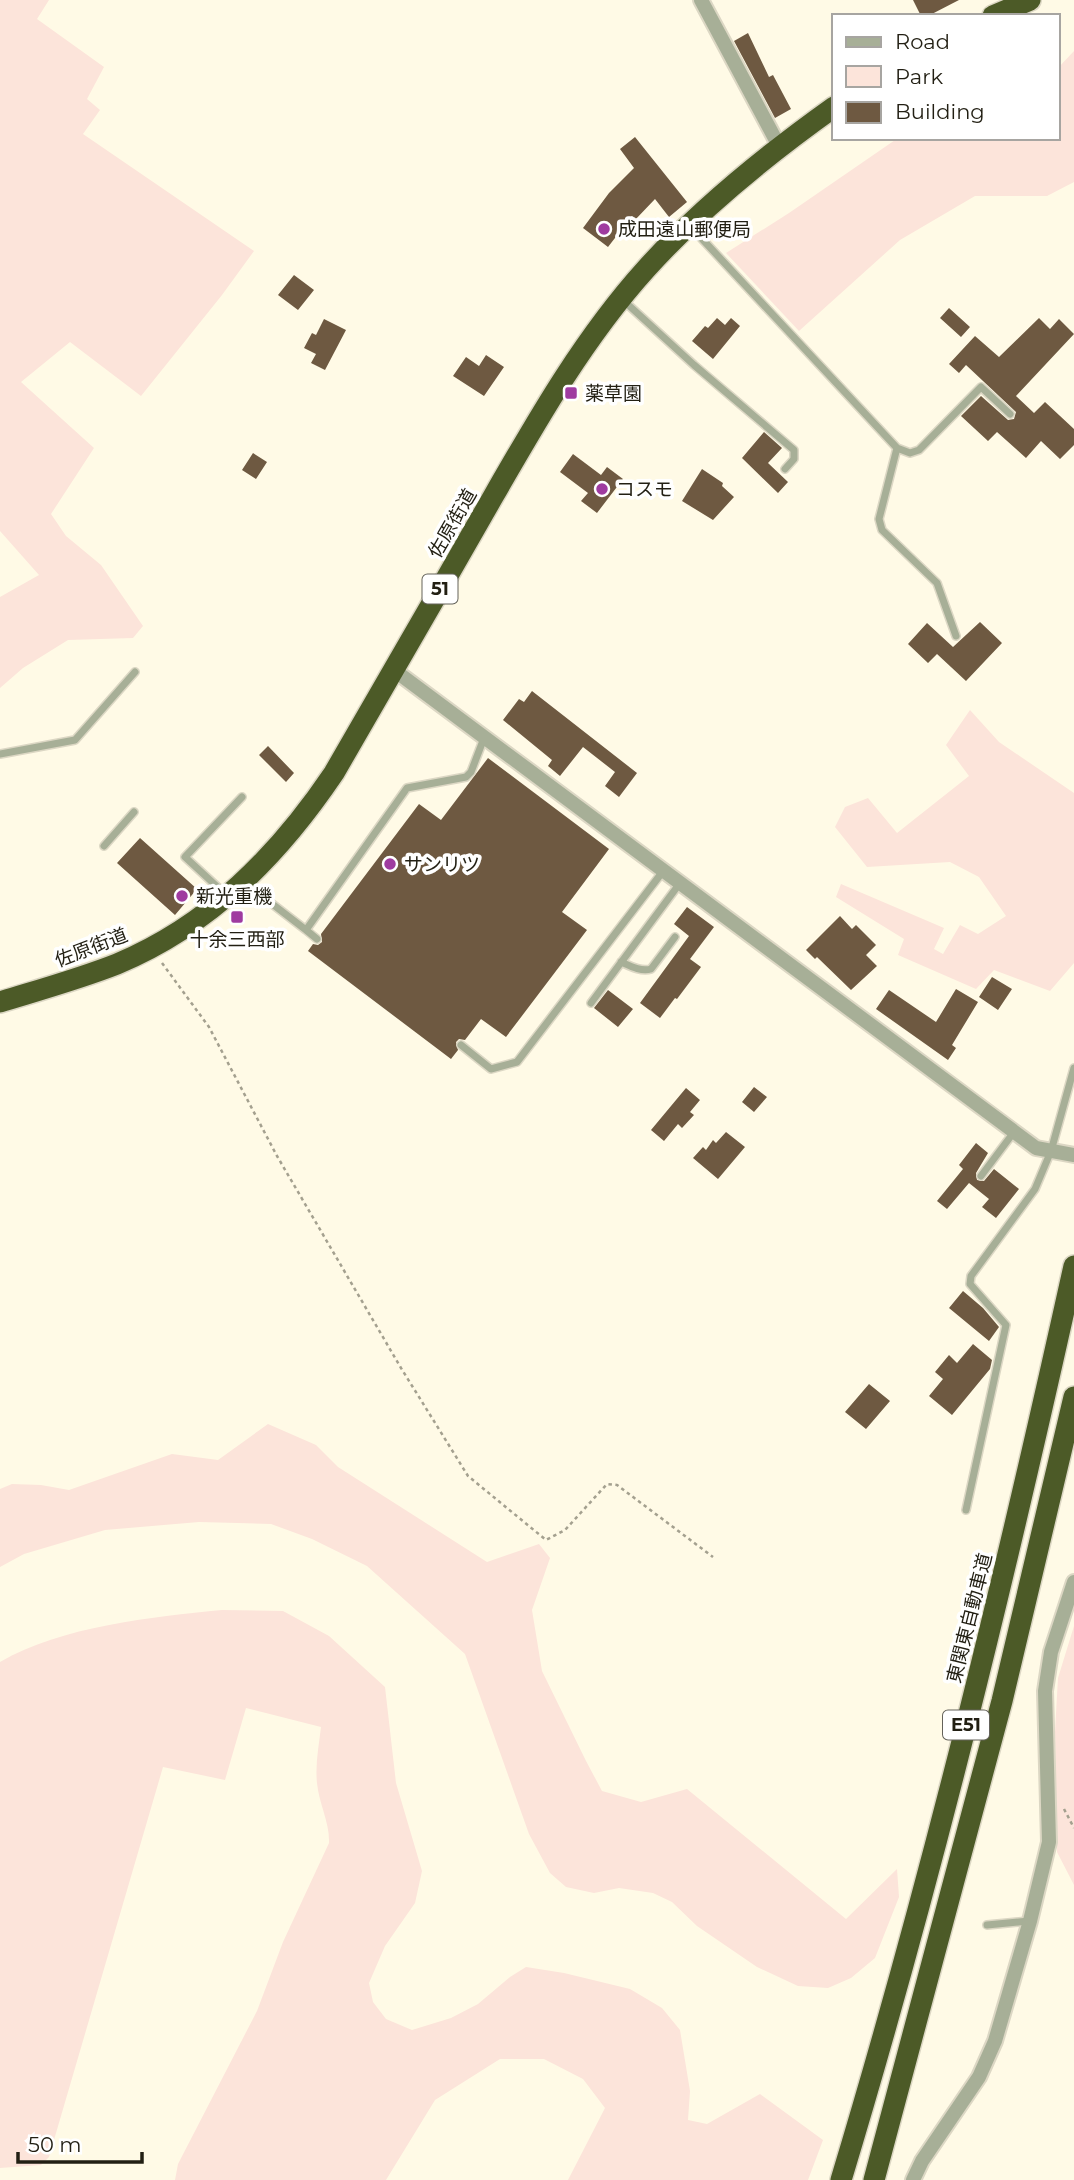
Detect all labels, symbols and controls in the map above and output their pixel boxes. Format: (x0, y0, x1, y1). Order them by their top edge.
legend (832, 14, 1060, 140)
text: Road (895, 29, 950, 54)
text: Park (895, 64, 943, 89)
text: Building (895, 99, 985, 124)
place label: 成田遠山郵便局 (618, 218, 751, 241)
marker: 成田遠山郵便局 (596, 221, 612, 237)
place label: 薬草園 (585, 382, 642, 405)
marker: 薬草園 (563, 385, 579, 401)
place label: コスモ (616, 478, 673, 501)
marker: コスモ (594, 481, 610, 497)
street label: 佐原街道 (423, 485, 481, 562)
road number: 51 (422, 574, 458, 604)
place label: サンリツ (404, 853, 480, 876)
marker: サンリツ (382, 856, 398, 872)
place label: 新光重機 (196, 885, 272, 908)
marker: 新光重機 (174, 888, 190, 904)
marker: 十余三西部 (229, 909, 245, 925)
street label: 佐原街道 (52, 923, 131, 972)
place label: 十余三西部 (189, 928, 285, 951)
street label: 東関東自動車道 (942, 1551, 997, 1685)
road number: E51 (943, 1710, 989, 1740)
scale bar (18, 2120, 142, 2164)
text: 50 m (28, 2132, 82, 2157)

